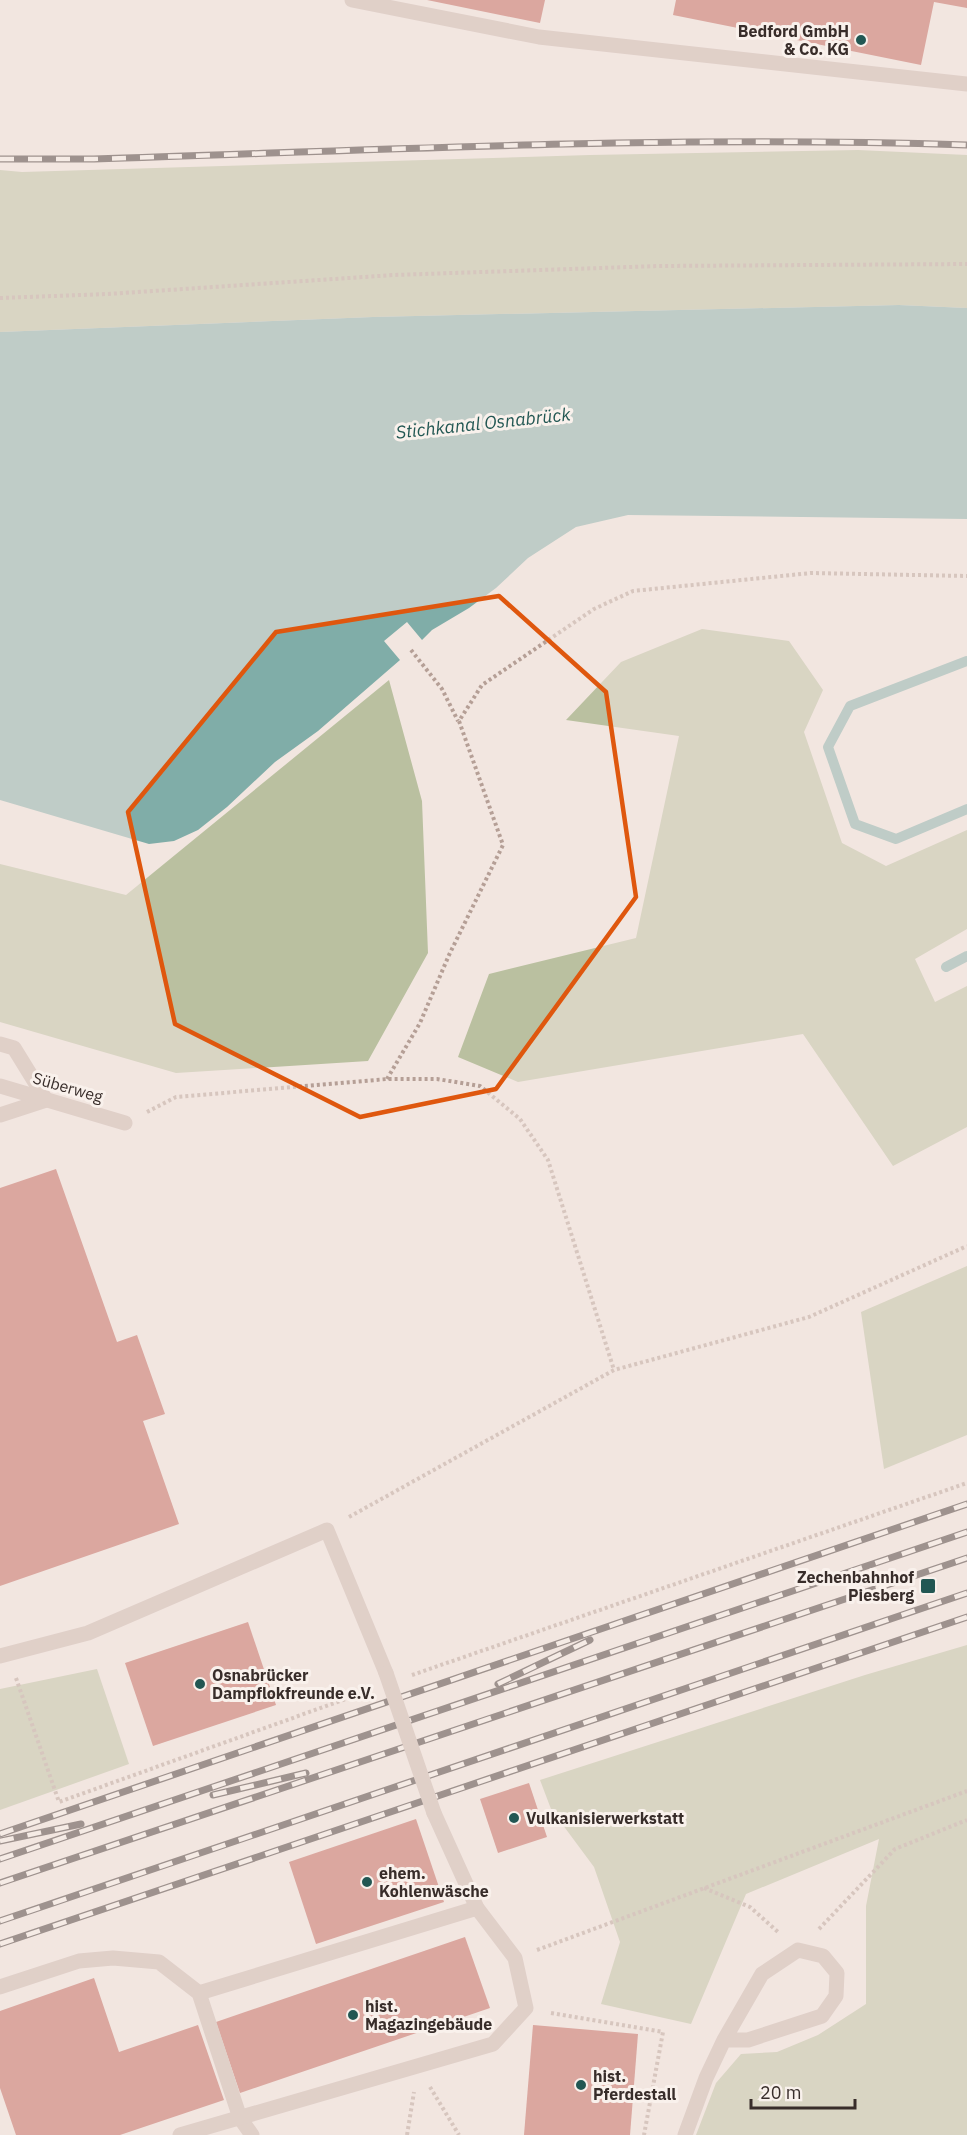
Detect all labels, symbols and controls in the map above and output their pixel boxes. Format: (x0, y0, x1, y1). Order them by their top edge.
place label: Bedford GmbH & Co. KG (738, 21, 849, 59)
marker: Bedford GmbH & Co. KG (854, 33, 868, 47)
water label: Stichkanal Osnabrück (395, 402, 572, 444)
street label: Süberweg (31, 1067, 106, 1107)
place label: Zechenbahnhof Piesberg (797, 1567, 914, 1605)
marker: Zechenbahnhof Piesberg (919, 1577, 937, 1595)
place label: Osnabrücker Dampflokfreunde e.V. (212, 1665, 375, 1703)
marker: Osnabrücker Dampflokfreunde e.V. (193, 1677, 207, 1691)
place label: Vulkanisierwerkstatt (526, 1808, 684, 1828)
marker: Vulkanisierwerkstatt (507, 1811, 521, 1825)
place label: ehem. Kohlenwäsche (379, 1863, 489, 1901)
marker: ehem. Kohlenwäsche (360, 1875, 374, 1889)
place label: hist. Magazingebäude (365, 1996, 492, 2034)
marker: hist. Magazingebäude (346, 2008, 360, 2022)
place label: hist. Pferdestall (593, 2066, 676, 2104)
scale bar (751, 2072, 854, 2110)
marker: hist. Pferdestall (574, 2078, 588, 2092)
text: 20 m (760, 2081, 802, 2104)

